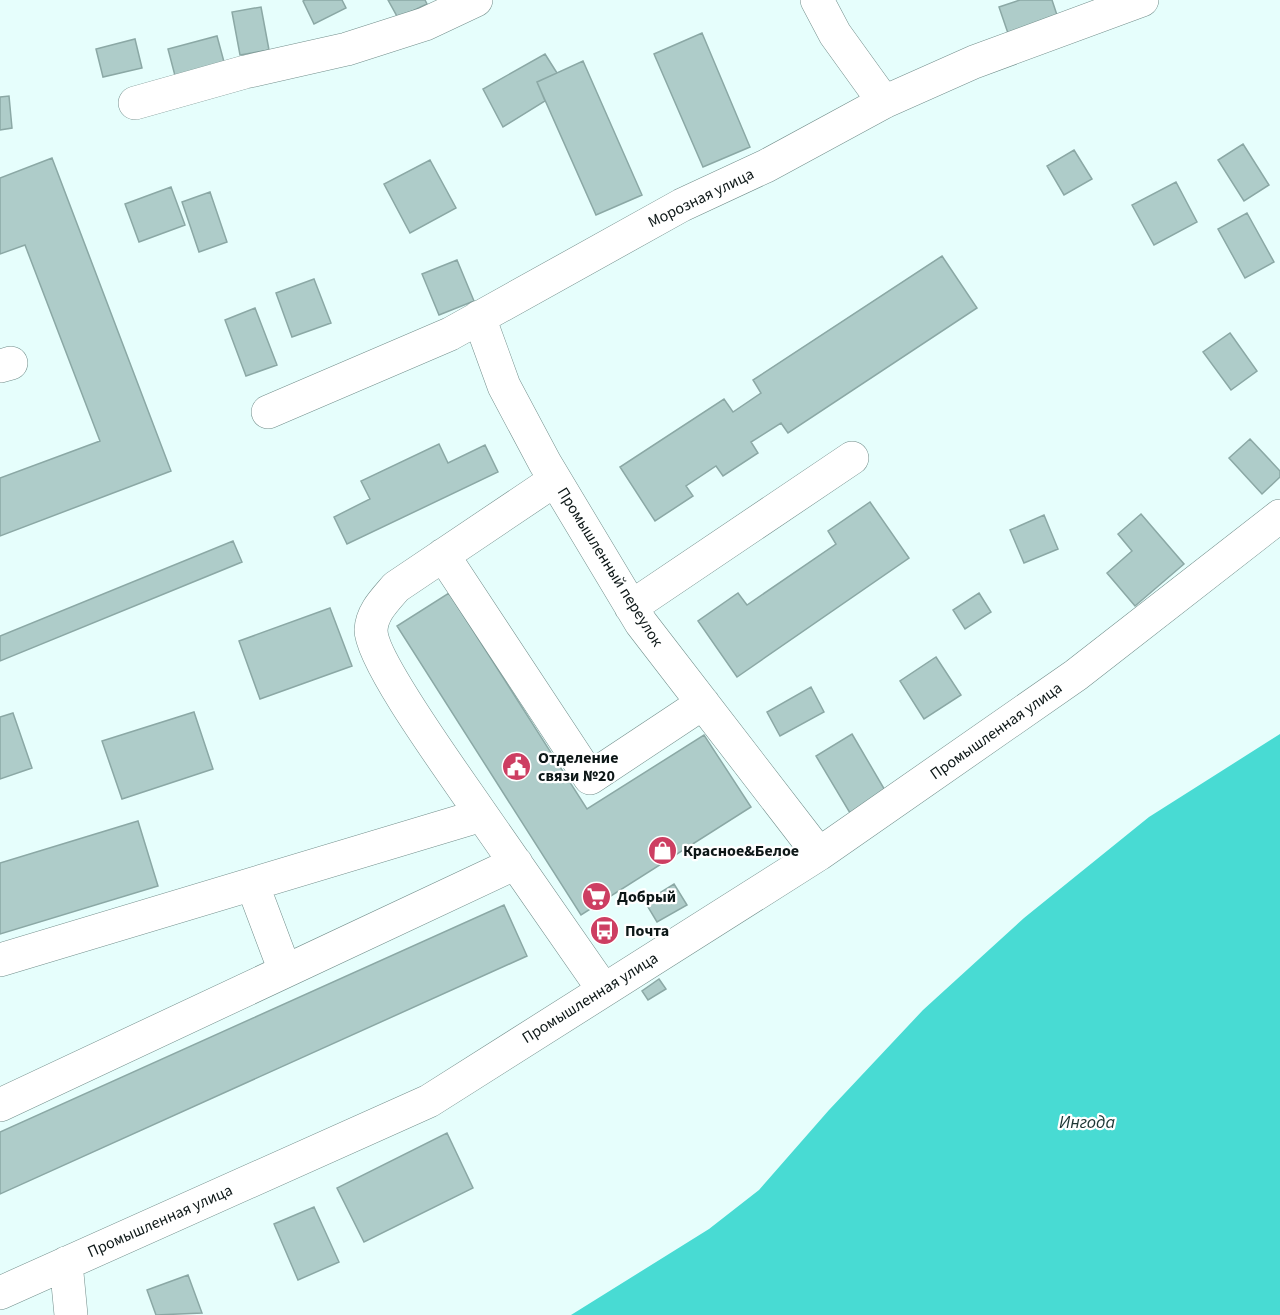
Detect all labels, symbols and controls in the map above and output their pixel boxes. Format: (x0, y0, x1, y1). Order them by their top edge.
street label: Морозная улица (644, 163, 758, 233)
street label: Промышленный переулок (552, 483, 668, 651)
street label: Промышленная улица (926, 677, 1066, 785)
place label: Отделение связи №20 (538, 747, 618, 787)
public building icon: Отделение связи №20 (501, 751, 533, 783)
shop icon: Красное&Белое (646, 835, 678, 867)
place label: Красное&Белое (683, 840, 799, 862)
supermarket icon: Добрый (580, 881, 612, 913)
place label: Добрый (617, 886, 676, 908)
bus stop icon: Почта (588, 915, 620, 947)
place label: Почта (625, 920, 669, 942)
street label: Промышленная улица (518, 947, 662, 1049)
water label: Ингода (1059, 1110, 1115, 1135)
street label: Промышленная улица (84, 1179, 236, 1263)

